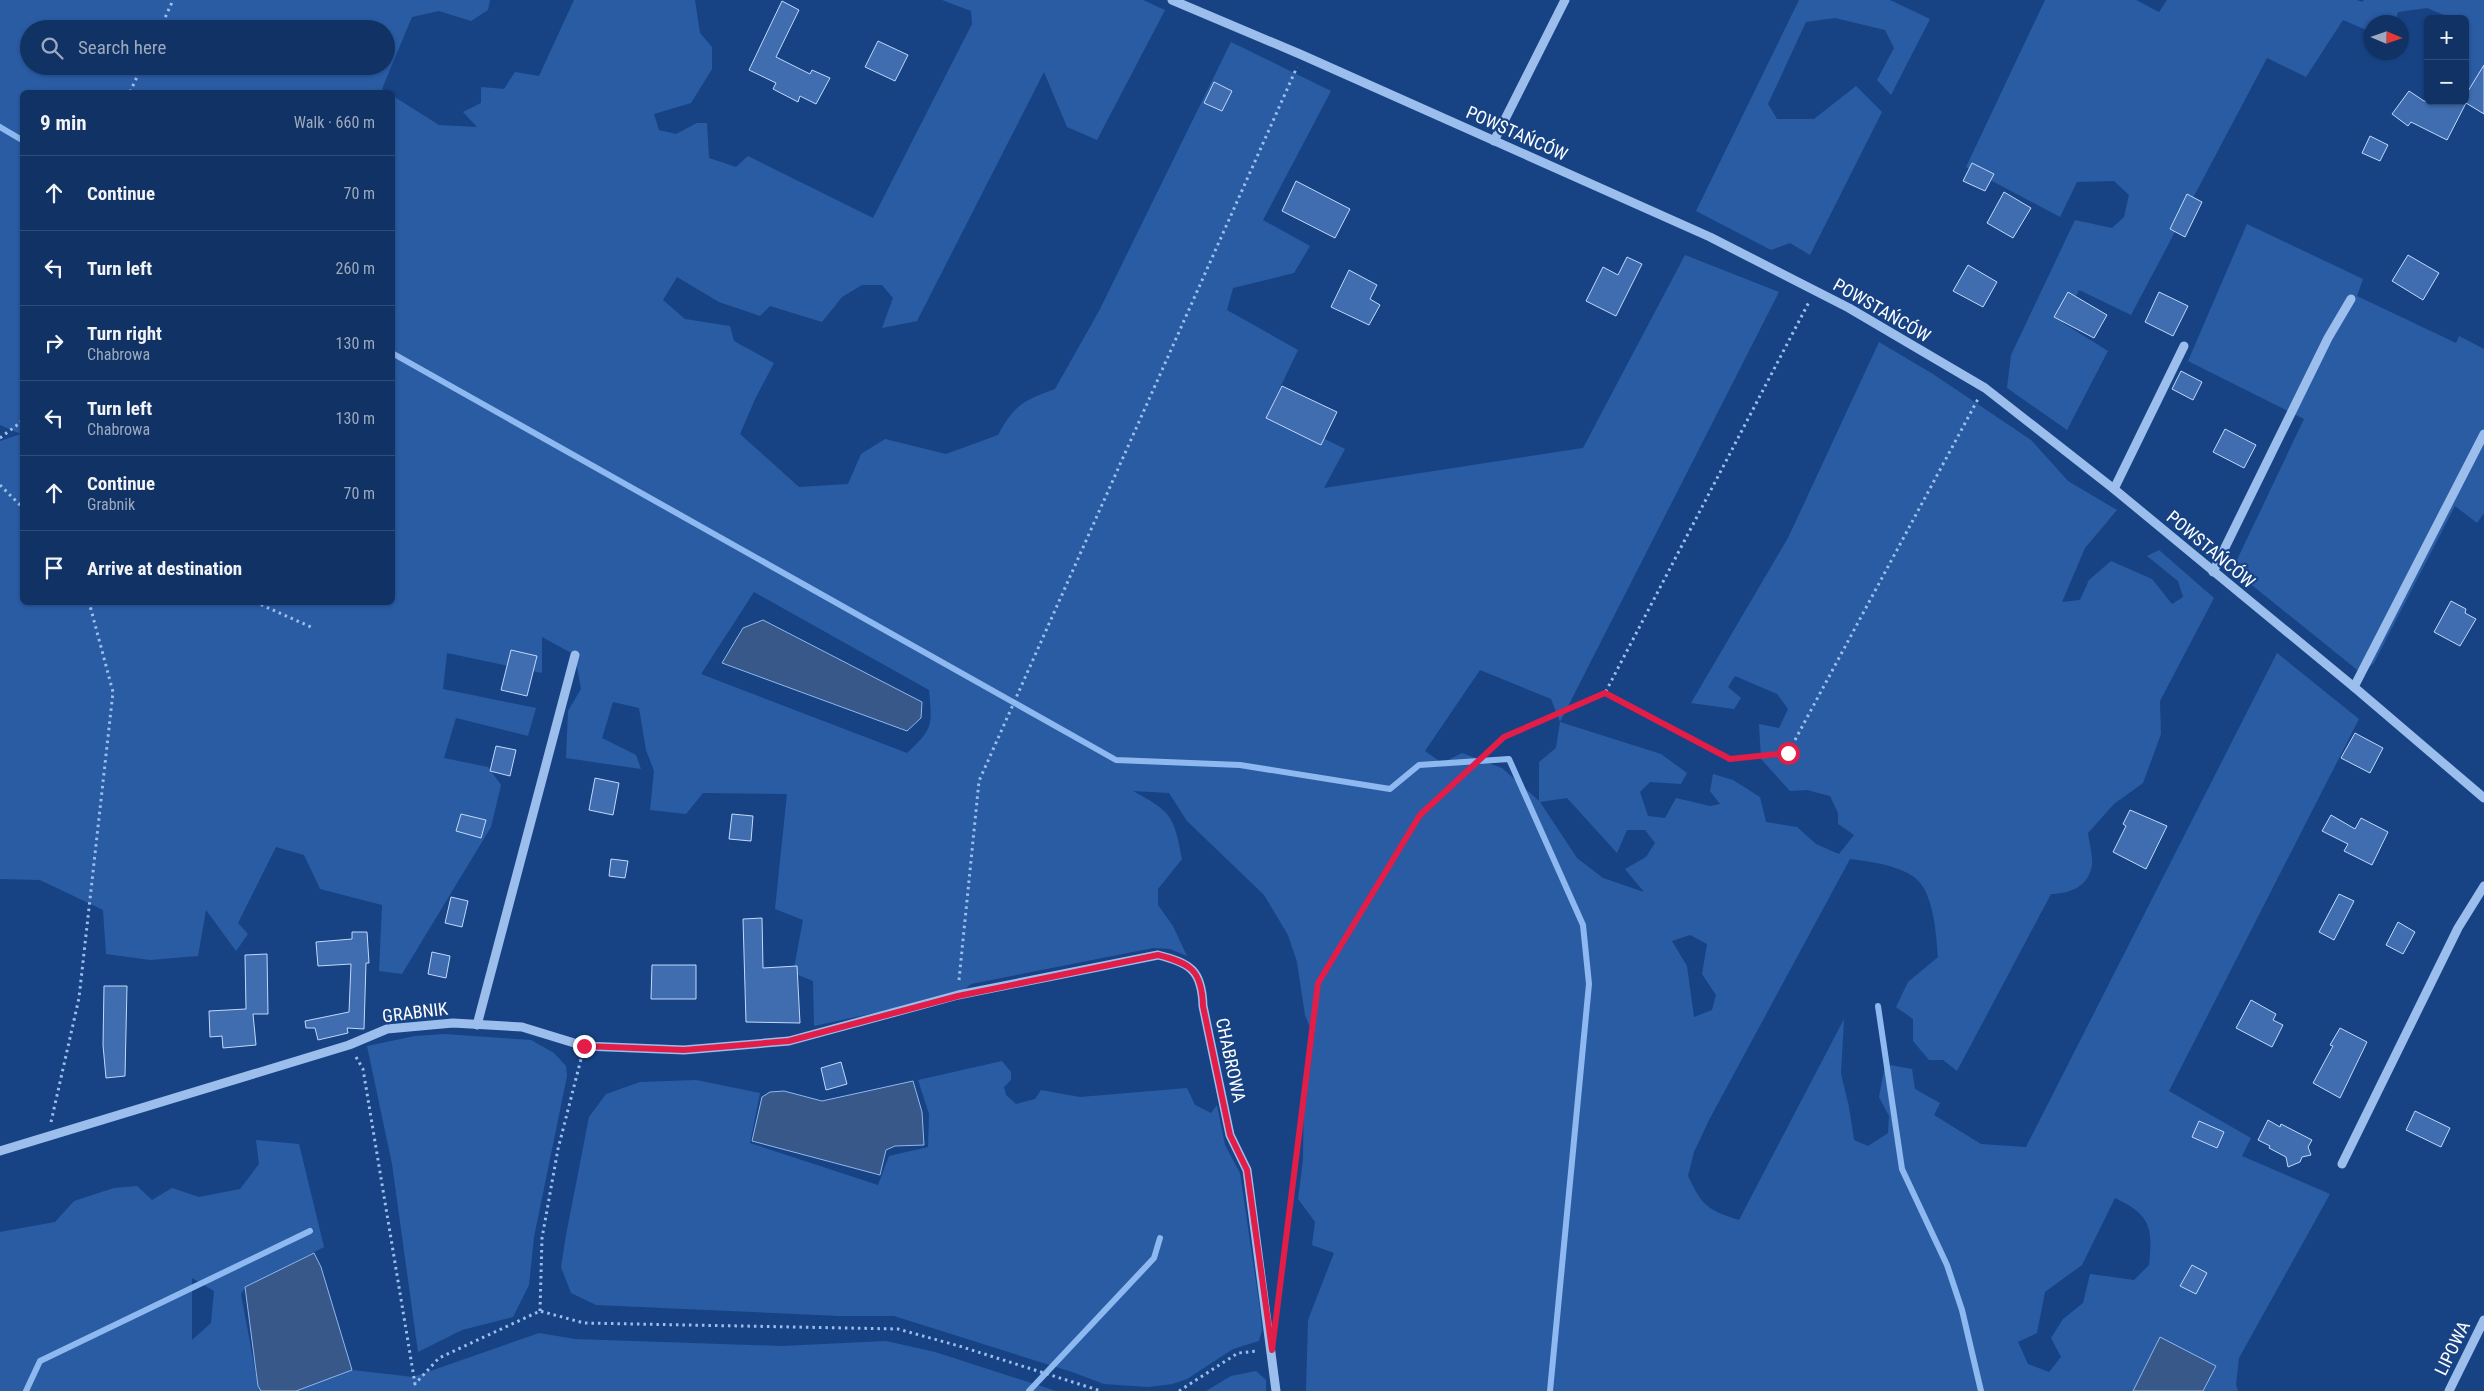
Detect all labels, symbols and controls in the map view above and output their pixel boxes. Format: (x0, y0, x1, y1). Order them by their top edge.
north arrow (2364, 15, 2409, 60)
map controls (2424, 15, 2469, 105)
button: + (2424, 15, 2469, 60)
search box (20, 20, 395, 75)
icon: search (38, 34, 66, 62)
text: Search here (78, 36, 166, 59)
button: − (2424, 60, 2469, 105)
street label: POWSTAŃCÓW (1463, 101, 1571, 165)
text: 9 min (40, 111, 87, 135)
text: Walk · 660 m (294, 113, 375, 132)
icon: ahead (40, 179, 68, 207)
text: Continue (87, 182, 155, 205)
text: 70 m (343, 184, 375, 203)
icon: left (40, 254, 68, 282)
text: Turn left (87, 257, 152, 280)
text: 260 m (336, 259, 375, 278)
street label: POWSTAŃCÓW (1830, 274, 1935, 346)
text: Turn right (87, 322, 162, 345)
icon: right (40, 329, 68, 357)
text: 130 m (336, 334, 375, 353)
text: Chabrowa (87, 345, 150, 364)
text: Turn left (87, 397, 152, 420)
icon: left (40, 404, 68, 432)
text: 130 m (336, 409, 375, 428)
text: Chabrowa (87, 420, 150, 439)
text: Continue (87, 472, 155, 495)
icon: ahead (40, 479, 68, 507)
text: 70 m (343, 484, 375, 503)
text: Grabnik (87, 495, 135, 514)
street label: POWSTAŃCÓW (2163, 506, 2260, 592)
icon: arrive (40, 554, 68, 582)
text: Arrive at destination (87, 557, 242, 580)
route start (1777, 742, 1800, 765)
street label: GRABNIK (381, 998, 449, 1026)
street label: CHABROWA (1212, 1016, 1250, 1105)
route end (573, 1035, 596, 1058)
street label: LIPOWA (2430, 1317, 2474, 1378)

